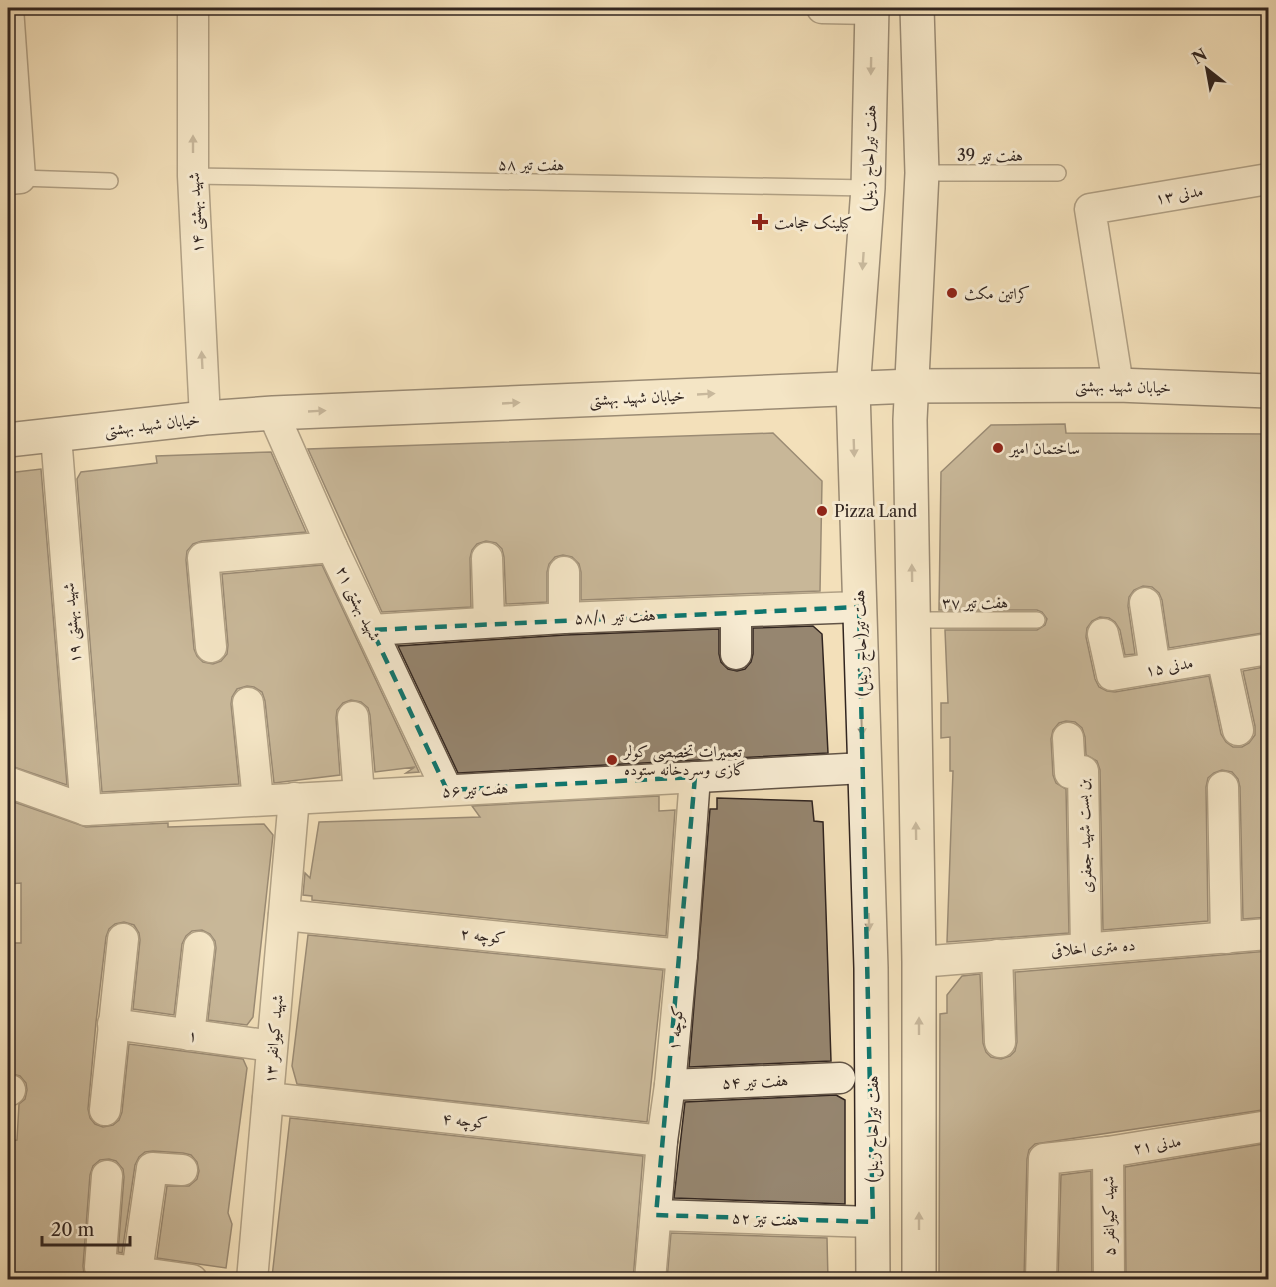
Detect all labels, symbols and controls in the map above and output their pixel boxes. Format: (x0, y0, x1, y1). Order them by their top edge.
north arrow (1177, 39, 1237, 99)
text: N (1188, 44, 1210, 68)
one-way arrow (866, 56, 876, 75)
street label: هفت تیر(حاج زینل) (856, 104, 885, 212)
one-way arrow (188, 135, 198, 154)
street label: هفت تیر 39 (957, 145, 1023, 165)
street label: هفت تیر ۵۸ (498, 153, 564, 175)
street label: شهید بهشتی ۱۴ (183, 172, 209, 254)
street label: مدنی ۱۳ (1153, 180, 1205, 208)
place label: کیلینک حجامت (774, 212, 852, 232)
marker: کیلینک حجامت (751, 213, 769, 231)
one-way arrow (859, 251, 868, 270)
place label: کراتین مکث (964, 283, 1030, 304)
marker: کراتین مکث (945, 286, 959, 300)
one-way arrow (198, 350, 207, 369)
street label: خیابان شهید بهشتی (1075, 375, 1171, 399)
street label: خیابان شهید بهشتی (589, 385, 686, 411)
one-way arrow (697, 390, 716, 399)
one-way arrow (502, 398, 521, 407)
one-way arrow (307, 407, 326, 416)
street label: خیابان شهید بهشتی (103, 408, 201, 442)
place label: ساختمان امیر (1008, 438, 1080, 458)
one-way arrow (850, 439, 859, 458)
marker: ساختمان امیر (991, 441, 1005, 455)
place label: Pizza Land (834, 501, 917, 521)
marker: Pizza Land (815, 504, 829, 518)
street label: شهید بهشتی ۲۱ (331, 562, 386, 645)
one-way arrow (907, 564, 917, 583)
street label: شهید بهشتی ۱۹ (58, 582, 86, 664)
street label: هفت تیر(حاج زینل) (848, 589, 877, 697)
street label: هفت تیر ۳۷ (942, 592, 1008, 612)
street label: هفت تیر ۵۸/۱ (574, 605, 656, 627)
street label: مدنی ۱۵ (1143, 652, 1195, 680)
one-way arrow (858, 717, 867, 736)
place label: تعمیرات تخصصی کولر گازی وسردخانه ستوده (622, 741, 746, 780)
marker: تعمیرات تخصصی کولر گازی وسردخانه ستوده (605, 753, 619, 767)
street label: هفت تیر ۵۶ (441, 777, 509, 801)
street label: بن بست شهید جعفری (1072, 778, 1097, 894)
one-way arrow (911, 822, 921, 841)
one-way arrow (864, 912, 874, 931)
street label: کوچه ۲ (459, 923, 507, 949)
street label: ده متری اخلاقی (1050, 934, 1136, 960)
street label: شهید کیوانفر ۱۳ (259, 994, 288, 1085)
street label: کوچه ۱ (663, 1004, 689, 1052)
one-way arrow (914, 1017, 924, 1036)
street label: ۱ (187, 1024, 199, 1046)
street label: هفت تیر ۵۴ (721, 1070, 789, 1092)
street label: هفت تیر(حاج زینل) (862, 1076, 887, 1182)
street label: کوچه ۴ (441, 1108, 489, 1134)
street label: مدنی ۲۱ (1131, 1130, 1183, 1158)
street label: شهید کیوانفر ۵ (1097, 1176, 1120, 1256)
street label: هفت تیر ۵۲ (731, 1207, 799, 1229)
scale bar (42, 1209, 130, 1247)
one-way arrow (914, 1212, 924, 1231)
text: 20 m (51, 1219, 95, 1241)

